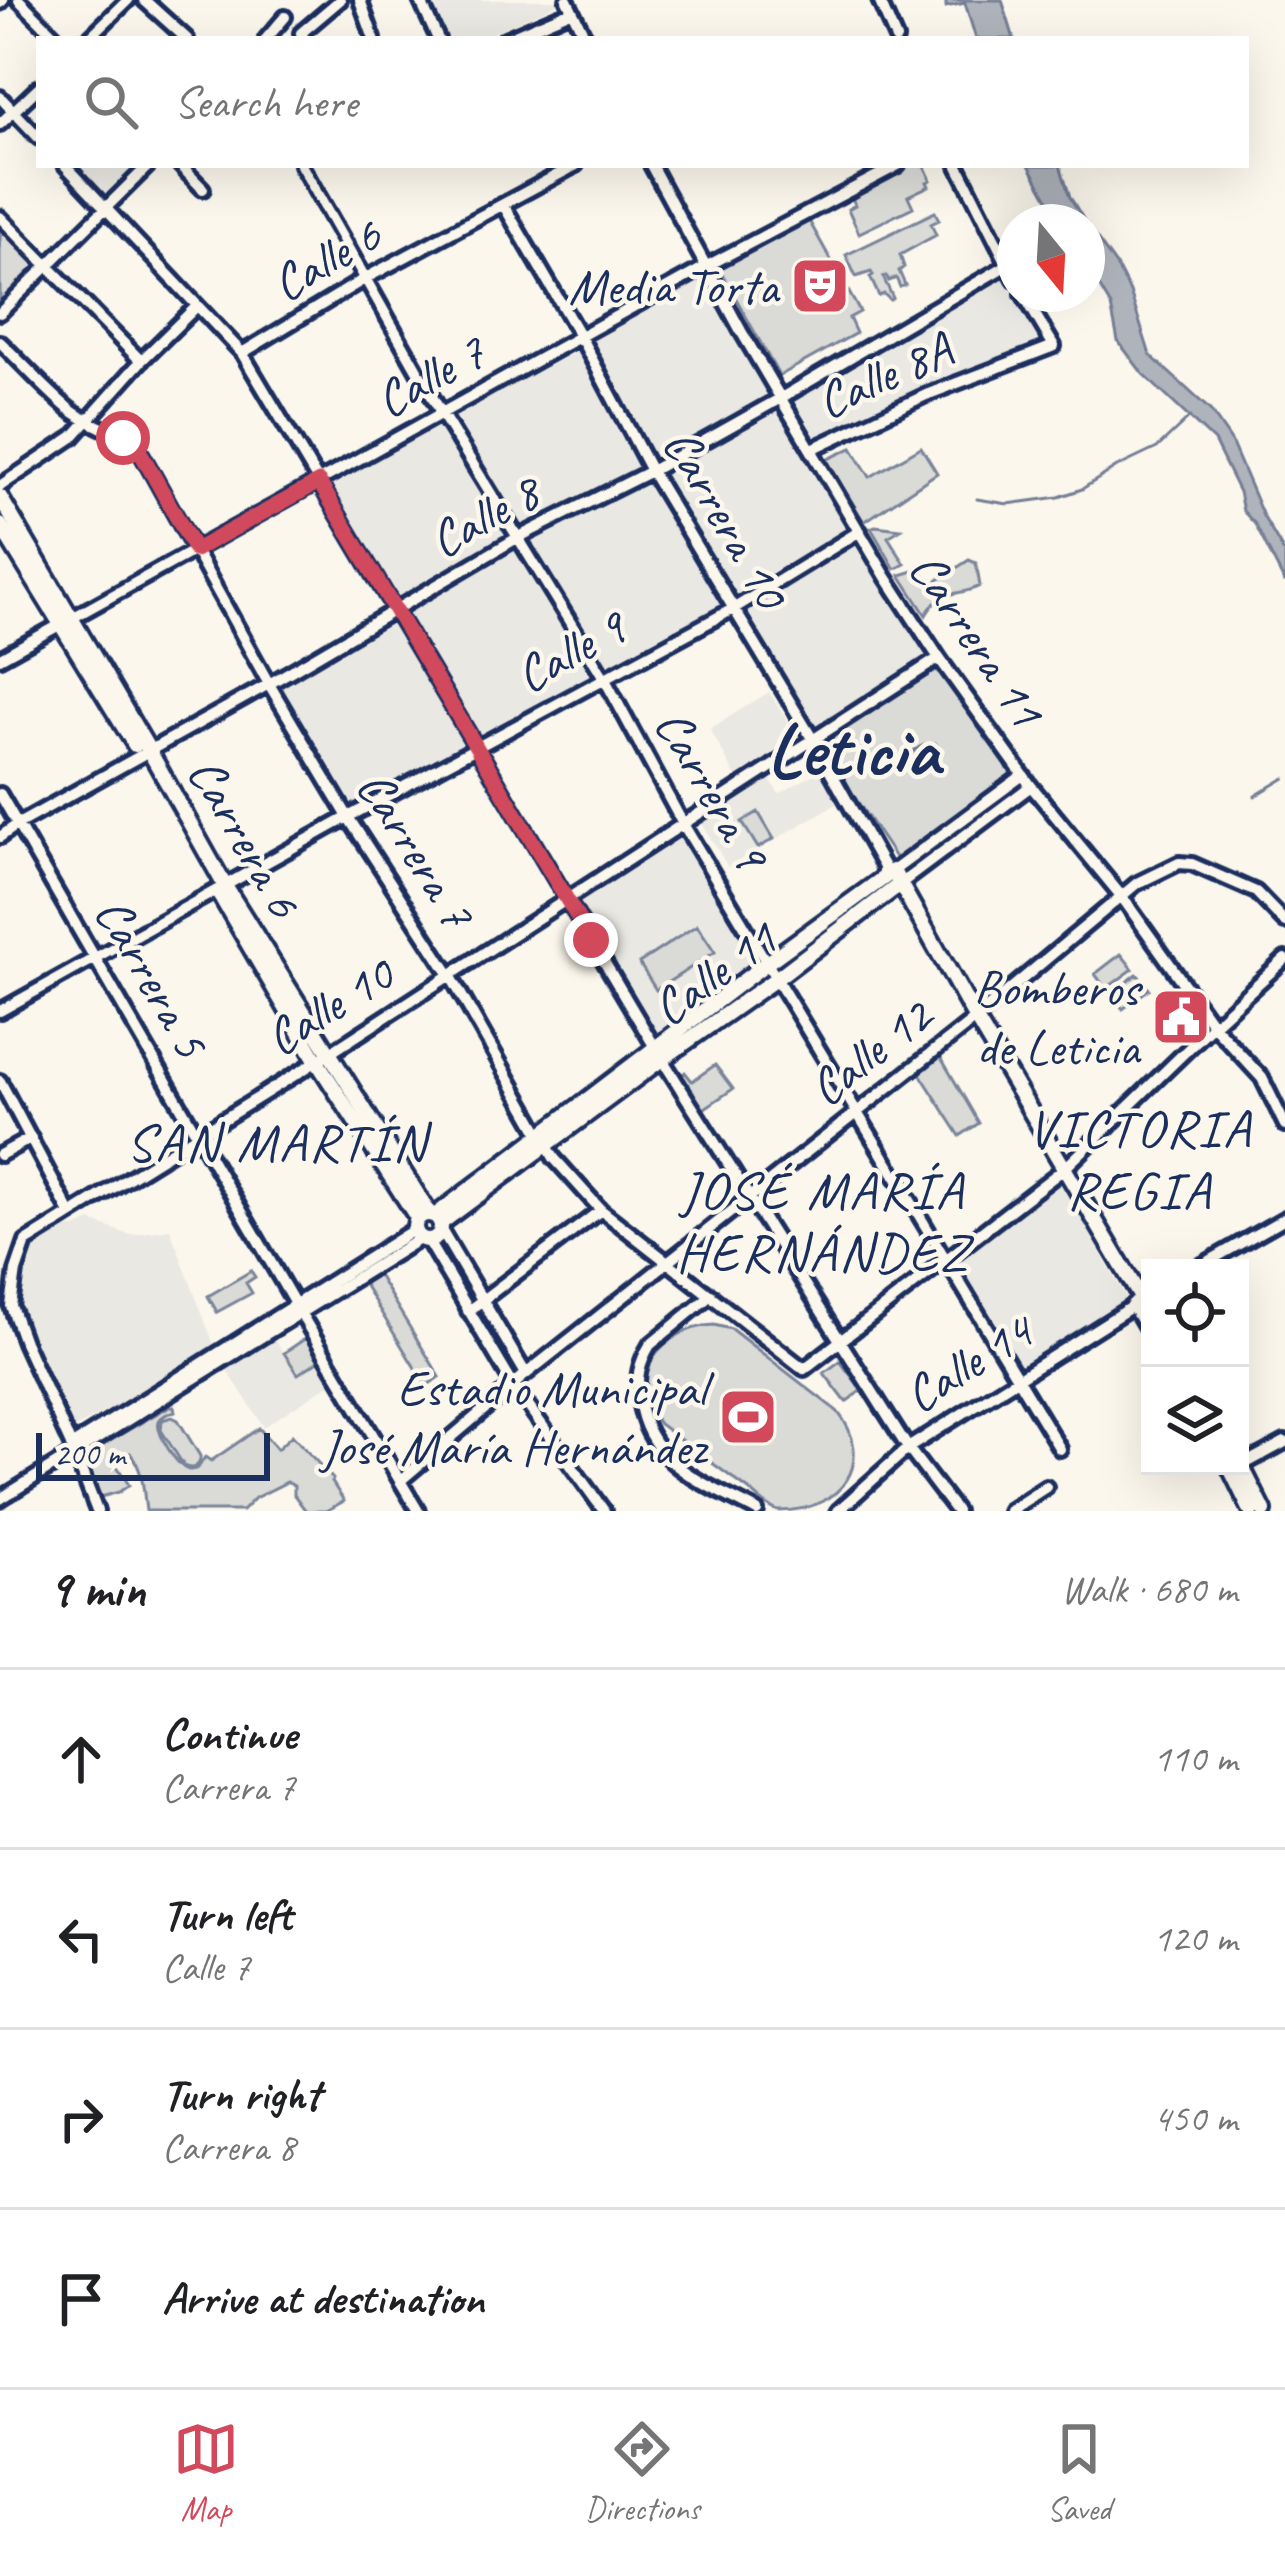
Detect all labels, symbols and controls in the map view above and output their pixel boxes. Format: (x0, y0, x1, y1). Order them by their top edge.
search box (36, 36, 1249, 168)
icon: search (78, 69, 144, 135)
text: Search here (174, 74, 357, 131)
street label: Calle 6 (260, 201, 394, 316)
north arrow (997, 204, 1105, 312)
place label: Media Torta (568, 254, 782, 318)
theatre icon: Media Torta (789, 255, 851, 317)
street label: Calle 8A (807, 316, 964, 433)
street label: Calle 7 (364, 319, 499, 432)
route start (96, 411, 150, 465)
street label: Carrera 10 (649, 417, 805, 622)
street label: Calle 8 (418, 458, 554, 572)
street label: Carrera 11 (895, 539, 1060, 741)
street label: Calle 9 (504, 593, 640, 707)
street label: Carrera 9 (641, 698, 785, 884)
district label: Leticia (767, 703, 944, 798)
street label: Carrera 6 (174, 746, 317, 930)
street label: Carrera 7 (343, 758, 491, 942)
street label: Carrera 5 (81, 886, 224, 1070)
street label: Calle 11 (639, 905, 791, 1040)
route end (564, 913, 618, 967)
street label: Calle 10 (253, 941, 407, 1070)
place label: Bomberos de Leticia (973, 956, 1144, 1079)
street label: Calle 12 (796, 982, 947, 1120)
public building icon: Bomberos de Leticia (1150, 986, 1212, 1048)
district label: VICTORIA REGIA (1027, 1094, 1253, 1224)
district label: SAN MARTÍN (126, 1108, 433, 1176)
district label: JOSÉ MARÍA HERNÁNDEZ (676, 1156, 975, 1286)
map controls (1141, 1259, 1249, 1475)
button: locate (1141, 1259, 1249, 1367)
street label: Calle 14 (892, 1297, 1048, 1427)
place label: Estadio Municipal José María Hernández (318, 1356, 714, 1479)
button: layers (1141, 1367, 1249, 1475)
sports icon: Estadio Municipal José María Hernández (717, 1386, 779, 1448)
scale bar (36, 1427, 270, 1480)
text: 200 m (54, 1433, 125, 1475)
text: 9 min (48, 1557, 145, 1621)
text: Walk · 680 m (1061, 1565, 1237, 1614)
text: Continue (162, 1706, 296, 1763)
icon: ahead (48, 1726, 114, 1792)
text: 110 m (1153, 1734, 1237, 1783)
text: Carrera 7 (162, 1763, 295, 1812)
text: Turn left (162, 1886, 292, 1943)
icon: left (48, 1906, 114, 1972)
text: 120 m (1153, 1914, 1237, 1963)
text: Calle 7 (162, 1943, 250, 1992)
text: Turn right (162, 2066, 320, 2123)
icon: right (48, 2086, 114, 2152)
text: 450 m (1153, 2094, 1237, 2143)
text: Carrera 8 (162, 2123, 295, 2172)
icon: arrive (48, 2266, 114, 2332)
text: Arrive at destination (162, 2270, 484, 2327)
tab: Map (173, 2416, 239, 2530)
tab: Directions (585, 2416, 700, 2530)
tab: Saved (1046, 2416, 1112, 2530)

